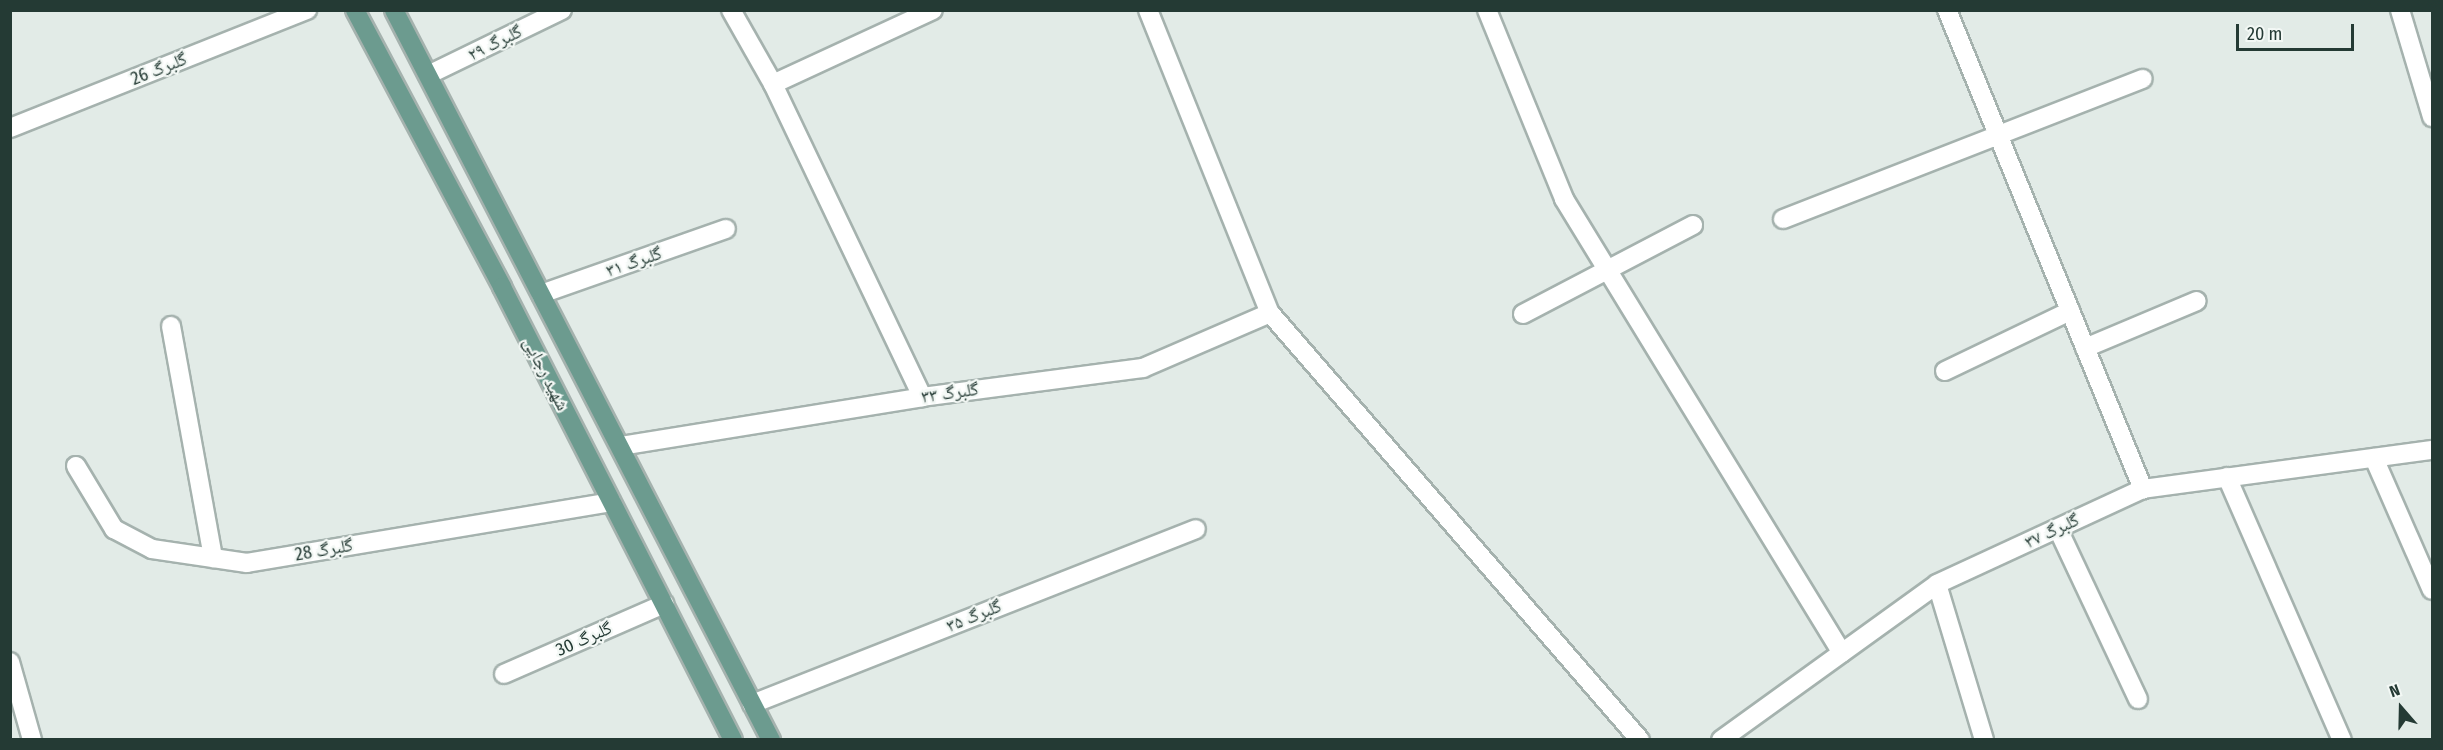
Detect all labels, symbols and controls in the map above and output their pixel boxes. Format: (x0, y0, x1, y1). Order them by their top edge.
scale bar (2239, 12, 2358, 50)
street label: گلبرگ ۲۹ (464, 21, 526, 65)
text: 20 m (2247, 23, 2282, 45)
street label: گلبرگ 26 (128, 48, 190, 90)
street label: گلبرگ ۳۱ (603, 242, 665, 282)
street label: شهید رجایی (518, 334, 574, 414)
street label: گلبرگ ۳۳ (920, 378, 980, 408)
street label: گلبرگ ۳۷ (2021, 509, 2083, 553)
street label: گلبرگ 28 (293, 534, 355, 566)
street label: گلبرگ ۳۵ (943, 595, 1005, 637)
street label: گلبرگ 30 (553, 617, 615, 661)
north arrow (2371, 678, 2431, 738)
text: N (2387, 680, 2402, 701)

